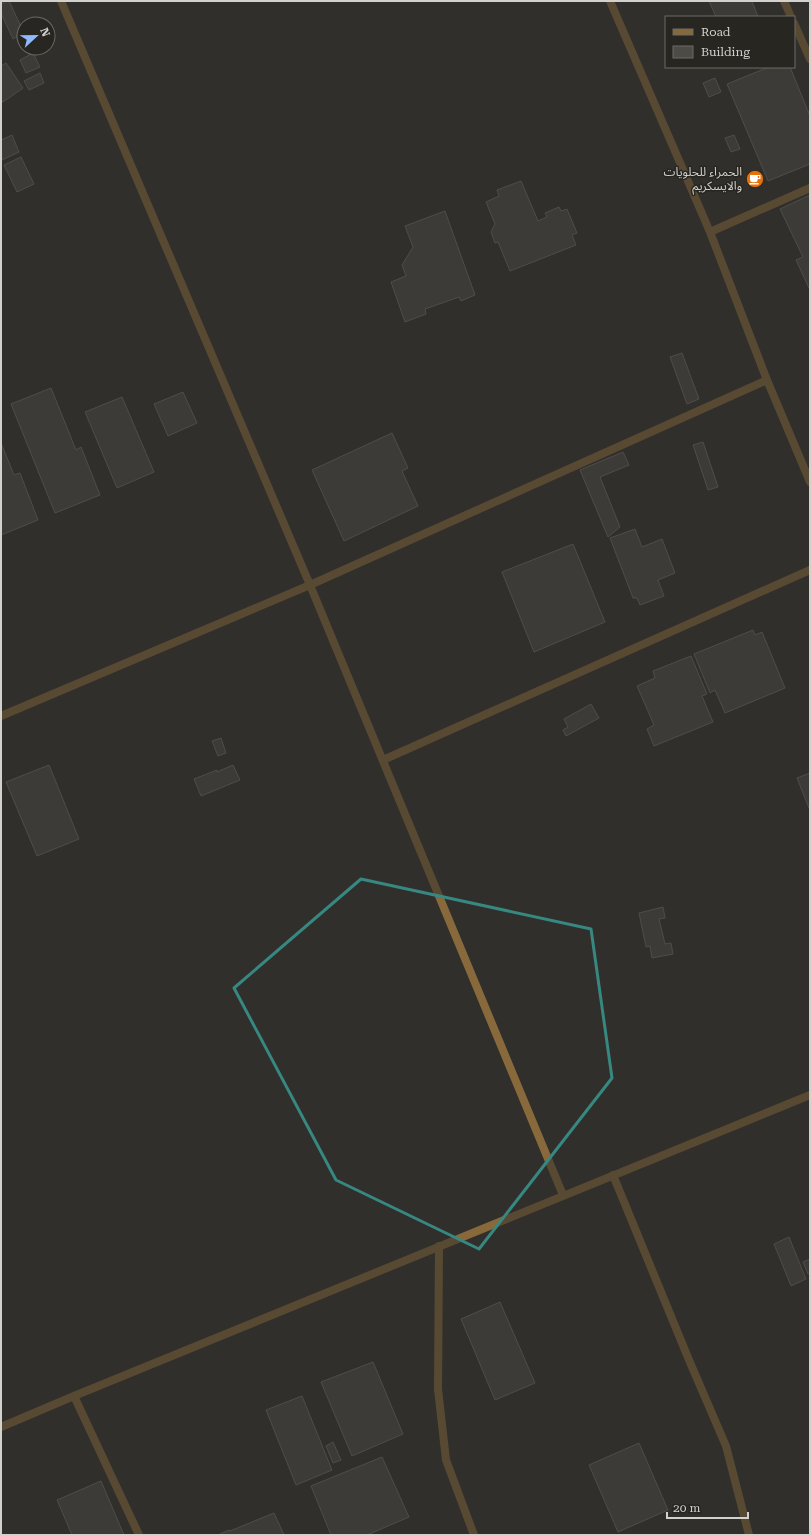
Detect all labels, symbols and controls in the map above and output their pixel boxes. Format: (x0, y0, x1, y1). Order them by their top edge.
north arrow (16, 16, 56, 56)
legend (665, 16, 795, 68)
text: Road (701, 25, 731, 39)
text: N (37, 26, 53, 39)
text: Building (701, 45, 750, 59)
place label: الحمراء للحلويات والايسكريم (664, 165, 742, 195)
cafe icon: الحمراء للحلويات والايسكريم (745, 169, 765, 189)
scale bar (667, 1494, 748, 1520)
text: 20 m (673, 1501, 700, 1515)

